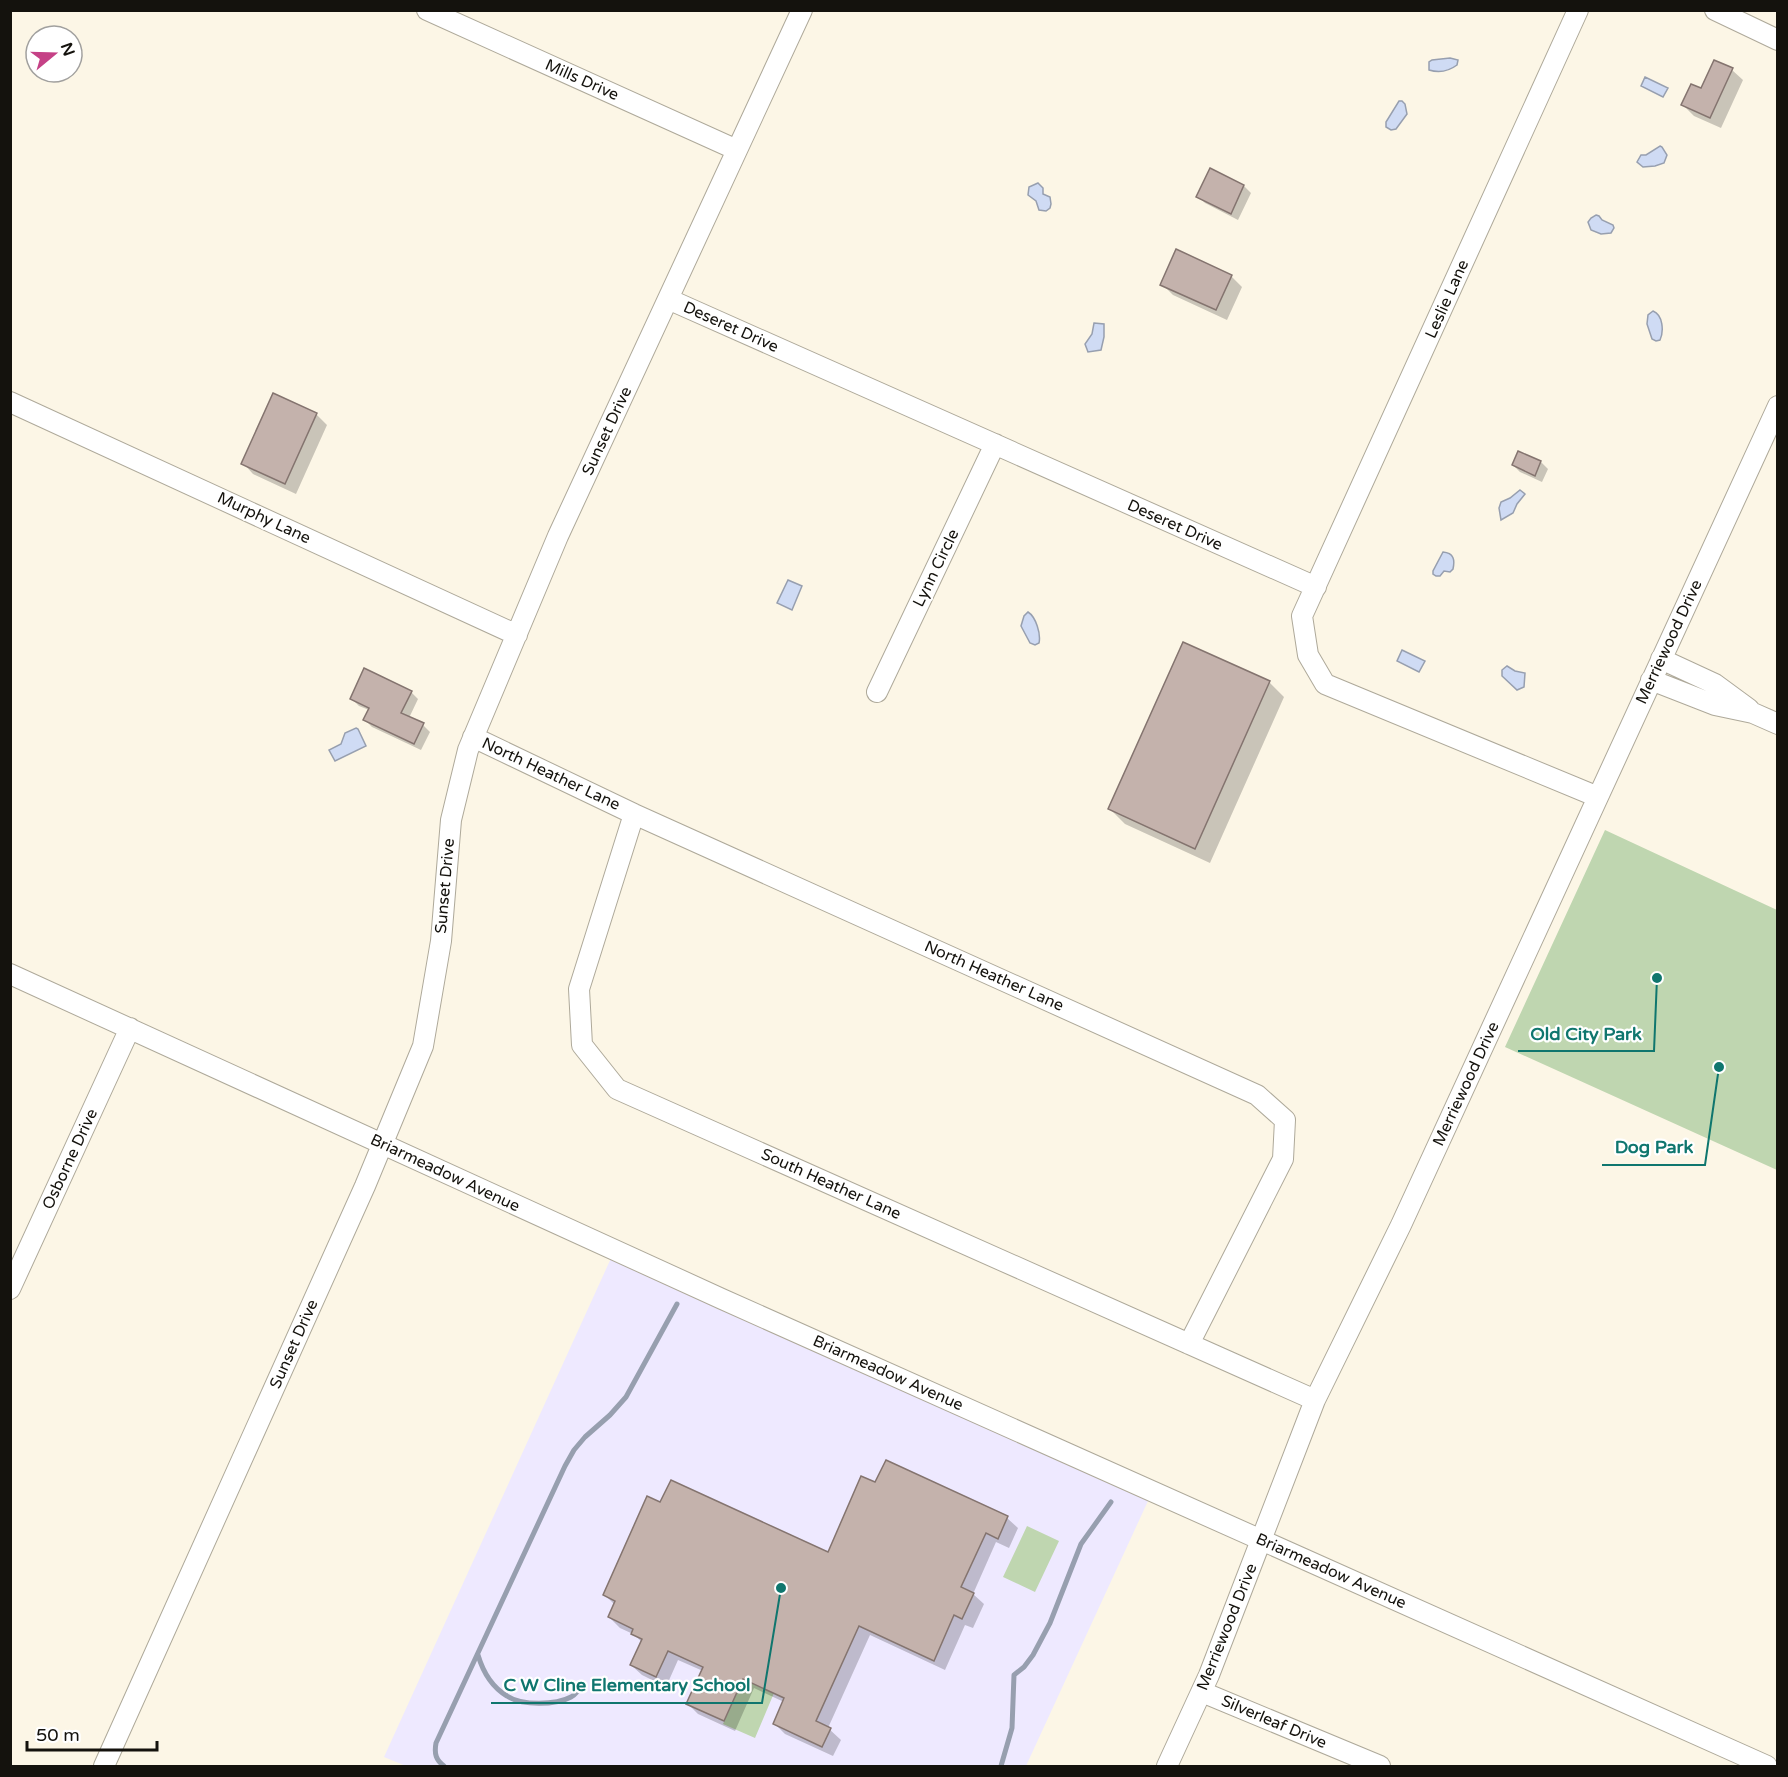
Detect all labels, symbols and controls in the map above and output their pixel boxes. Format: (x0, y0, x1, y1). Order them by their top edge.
north arrow (24, 24, 84, 84)
text: N (56, 40, 79, 59)
street label: Mills Drive (542, 55, 622, 105)
street label: Leslie Lane (1421, 256, 1473, 342)
street label: Deseret Drive (680, 297, 782, 357)
street label: Sunset Drive (578, 383, 636, 479)
street label: Murphy Lane (214, 488, 314, 548)
street label: Deseret Drive (1124, 495, 1226, 555)
street label: Lynn Circle (909, 526, 963, 610)
street label: Merriewood Drive (1631, 577, 1707, 707)
street label: North Heather Lane (479, 733, 623, 815)
street label: Sunset Drive (431, 837, 459, 935)
street label: North Heather Lane (921, 936, 1067, 1016)
callout: Old City Park (1518, 1015, 1654, 1051)
street label: Merriewood Drive (1428, 1019, 1504, 1149)
text: Old City Park (1530, 1023, 1642, 1045)
street label: Osborne Drive (38, 1105, 102, 1213)
callout: Dog Park (1602, 1129, 1705, 1165)
street label: Briarmeadow Avenue (367, 1130, 523, 1216)
text: Dog Park (1615, 1136, 1693, 1158)
street label: South Heather Lane (758, 1144, 904, 1224)
street label: Sunset Drive (265, 1296, 323, 1392)
street label: Briarmeadow Avenue (810, 1331, 966, 1415)
street label: Briarmeadow Avenue (1253, 1529, 1409, 1613)
street label: Merriewood Drive (1192, 1561, 1262, 1693)
callout: C W Cline Elementary School (491, 1667, 762, 1703)
text: C W Cline Elementary School (503, 1674, 751, 1696)
street label: Silverleaf Drive (1218, 1691, 1330, 1753)
scale bar (27, 1714, 158, 1752)
text: 50 m (36, 1724, 80, 1746)

